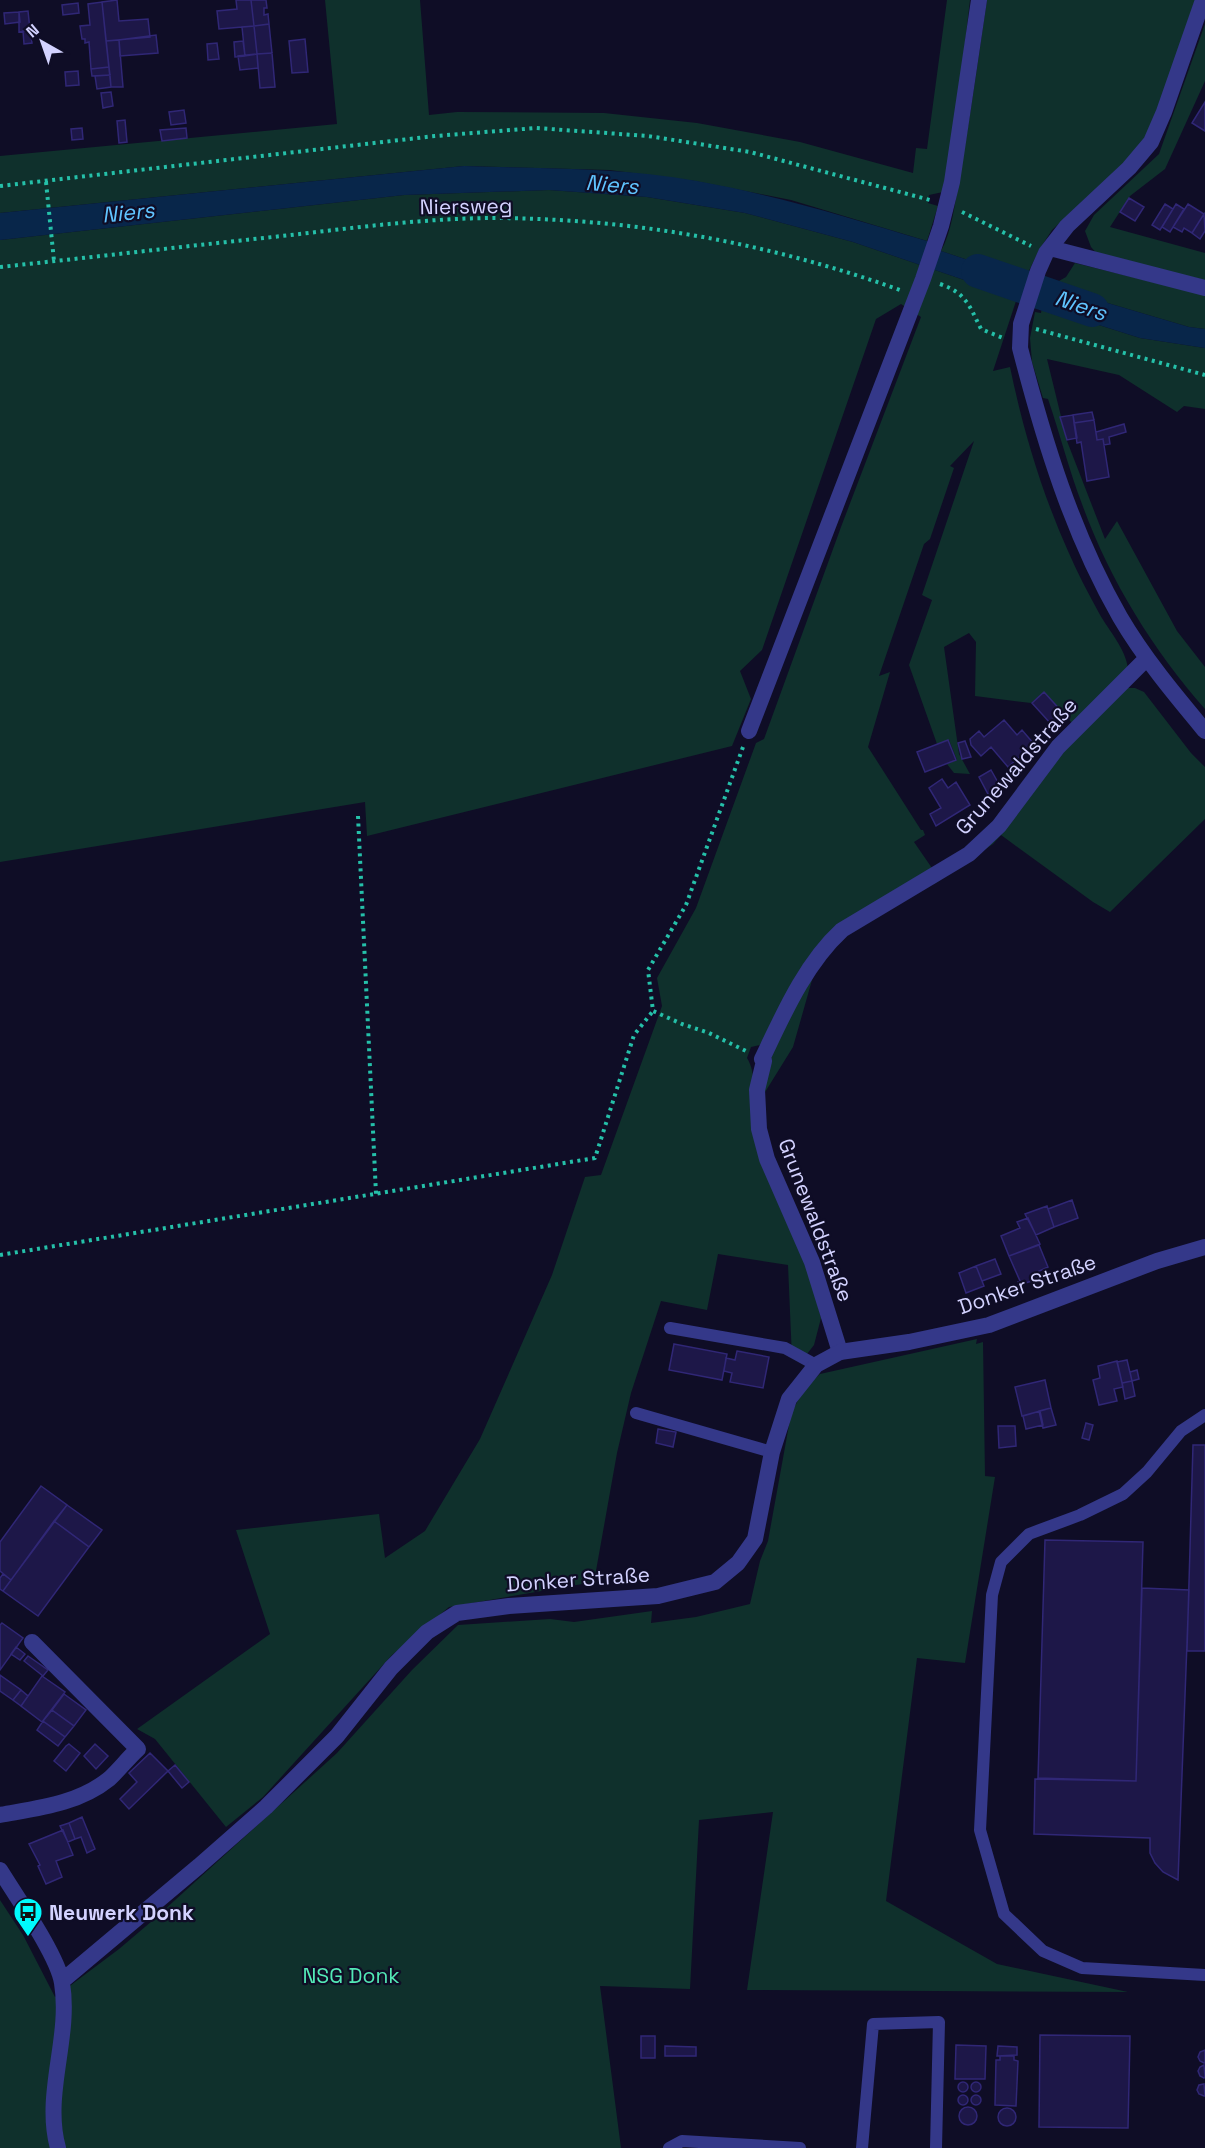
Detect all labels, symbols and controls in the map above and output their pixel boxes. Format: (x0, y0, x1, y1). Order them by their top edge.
north arrow (12, 12, 72, 72)
text: N (22, 19, 44, 42)
water label: Niers (585, 168, 641, 200)
street label: Niersweg (419, 192, 513, 220)
water label: Niers (100, 195, 157, 229)
water label: Niers (1052, 283, 1112, 327)
street label: Grunewaldstraße (949, 692, 1083, 840)
street label: Grunewaldstraße (772, 1134, 860, 1306)
street label: Donker Straße (955, 1248, 1099, 1320)
street label: Donker Straße (505, 1561, 651, 1597)
bus stop icon: Neuwerk Donk (12, 1896, 44, 1938)
place label: Neuwerk Donk (49, 1899, 194, 1926)
park label: NSG Donk (302, 1962, 400, 1989)

